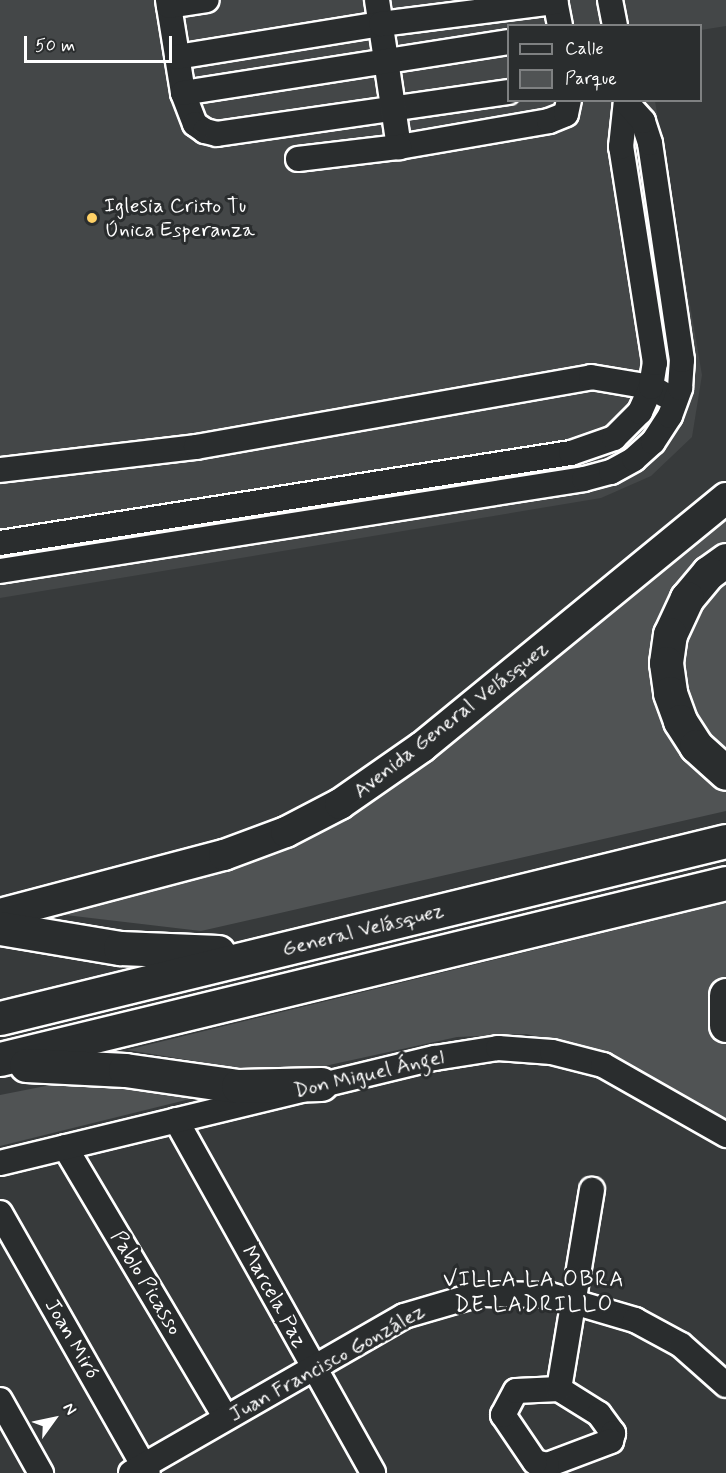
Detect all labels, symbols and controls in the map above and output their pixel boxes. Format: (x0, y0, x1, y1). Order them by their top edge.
scale bar (27, 24, 176, 62)
legend (507, 24, 702, 102)
text: 50 m (35, 34, 75, 58)
text: Calle (565, 37, 604, 61)
text: Parque (565, 67, 617, 91)
place label: Iglesia Cristo Tu Única Esperanza (104, 193, 255, 243)
marker: Iglesia Cristo Tu Única Esperanza (85, 211, 99, 225)
street label: Avenida General Velásquez (348, 635, 554, 805)
street label: General Velásquez (279, 898, 447, 962)
street label: Don Miguel Ángel (293, 1045, 445, 1103)
street label: Pablo Picasso (105, 1227, 187, 1339)
street label: Marcela Paz (236, 1241, 312, 1353)
district label: VILLA LA OBRA DE LADRILLO (445, 1267, 623, 1318)
street label: Joan Miró (39, 1294, 105, 1384)
street label: Juan Francisco González (223, 1298, 431, 1428)
north arrow (24, 1389, 84, 1449)
text: N (58, 1399, 81, 1419)

